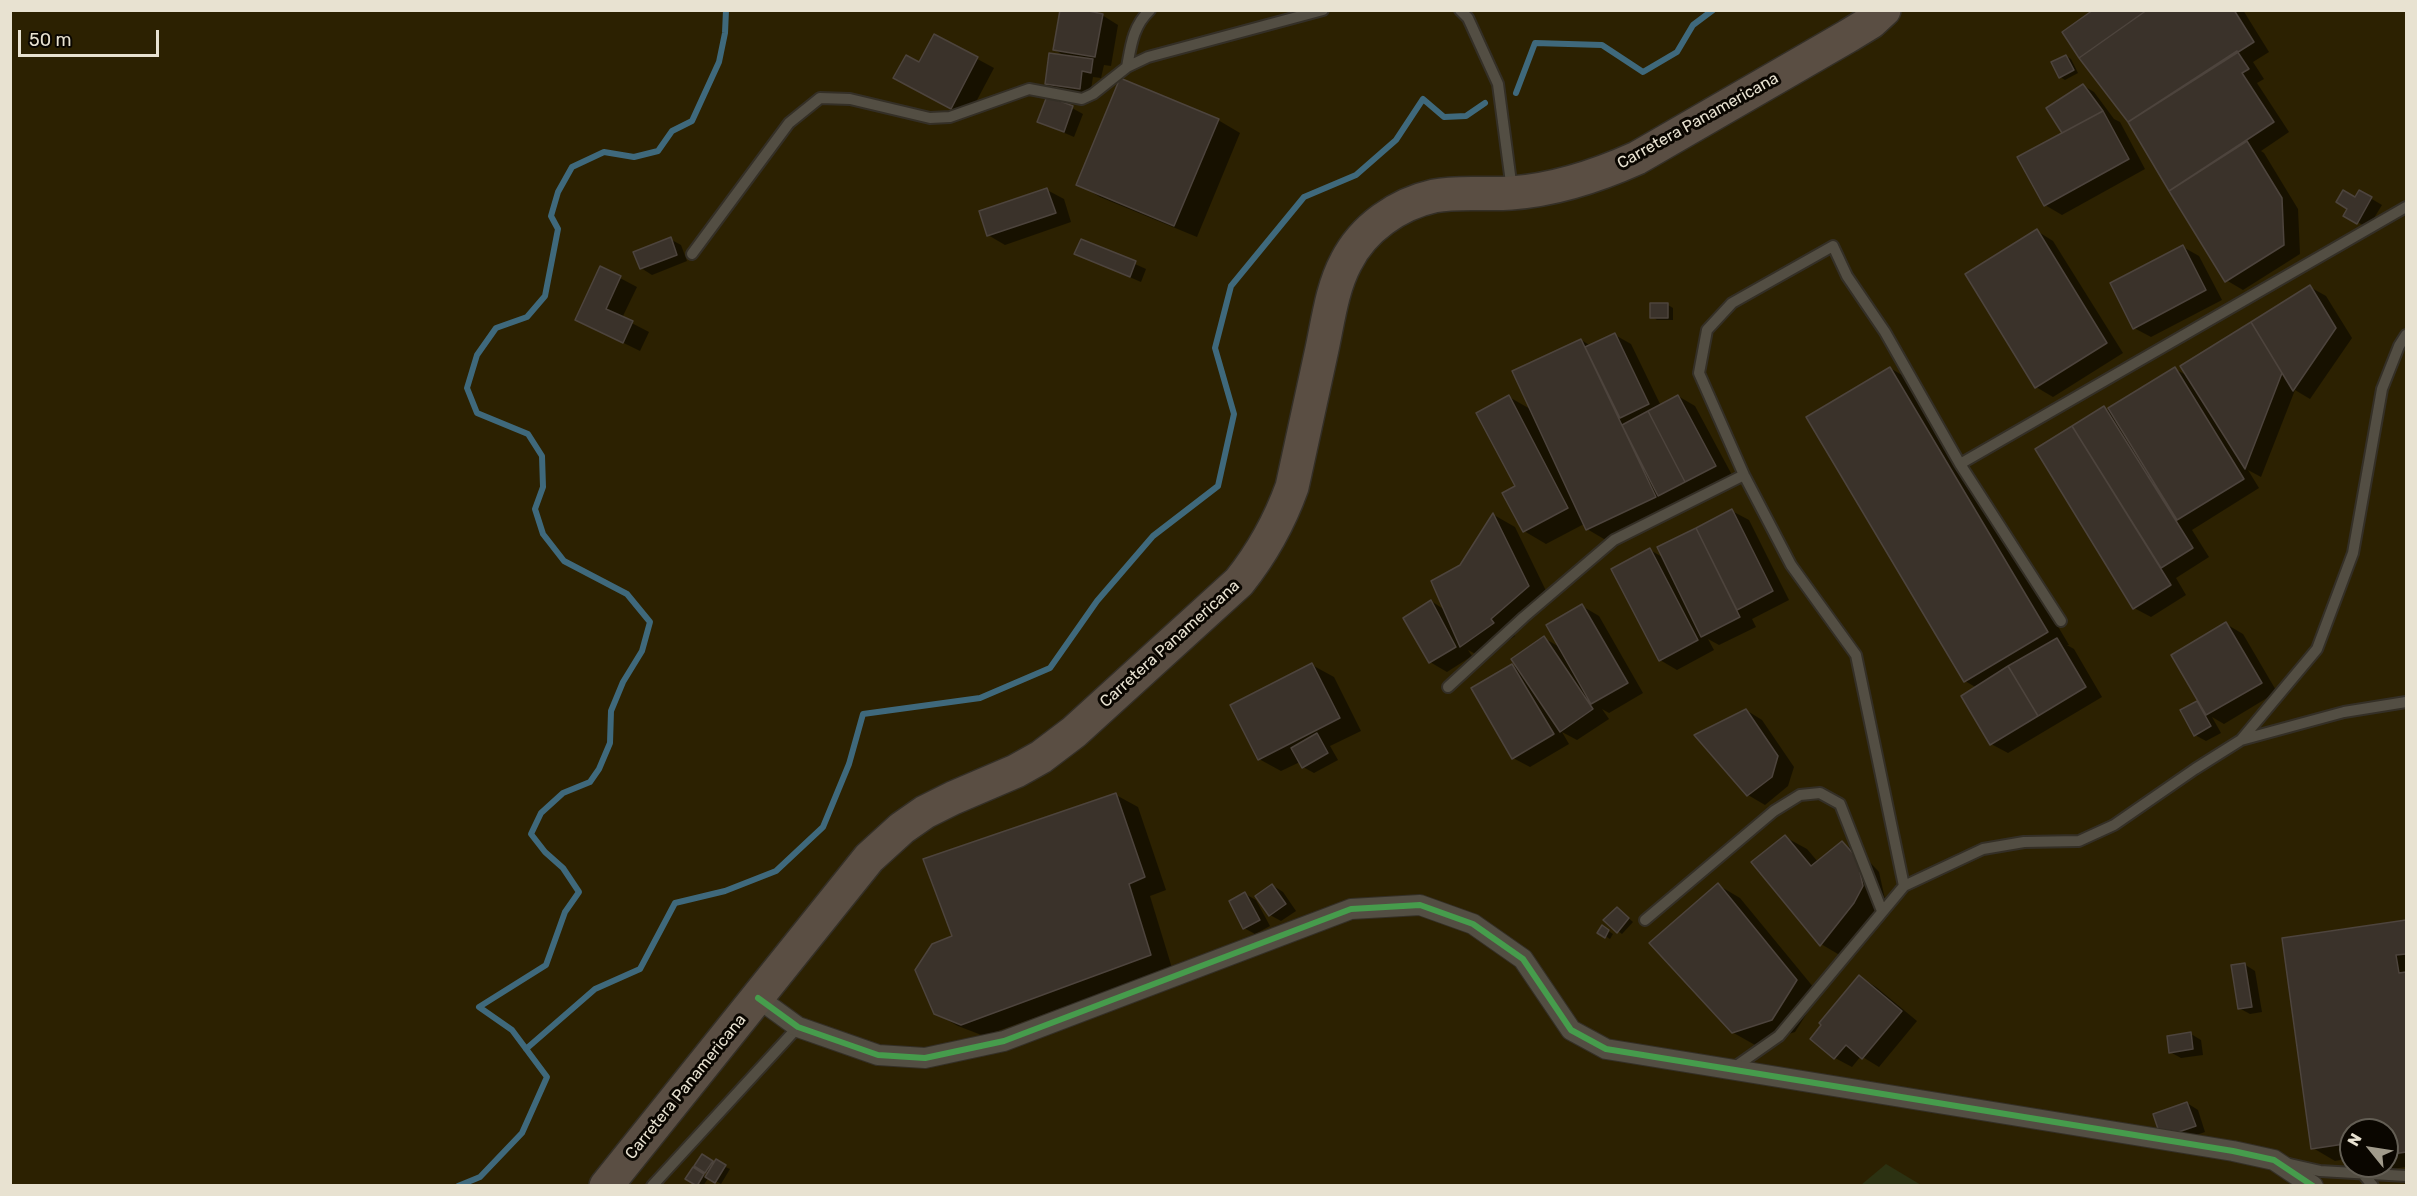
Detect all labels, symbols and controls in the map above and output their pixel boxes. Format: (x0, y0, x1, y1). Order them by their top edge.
scale bar (21, 18, 162, 56)
text: 50 m (29, 29, 72, 51)
street label: Carretera Panamericana (1614, 69, 1782, 173)
street label: Carretera Panamericana (1096, 576, 1244, 712)
street label: Carretera Panamericana (622, 1011, 750, 1163)
north arrow (2339, 1118, 2399, 1178)
text: N (2344, 1130, 2366, 1149)

